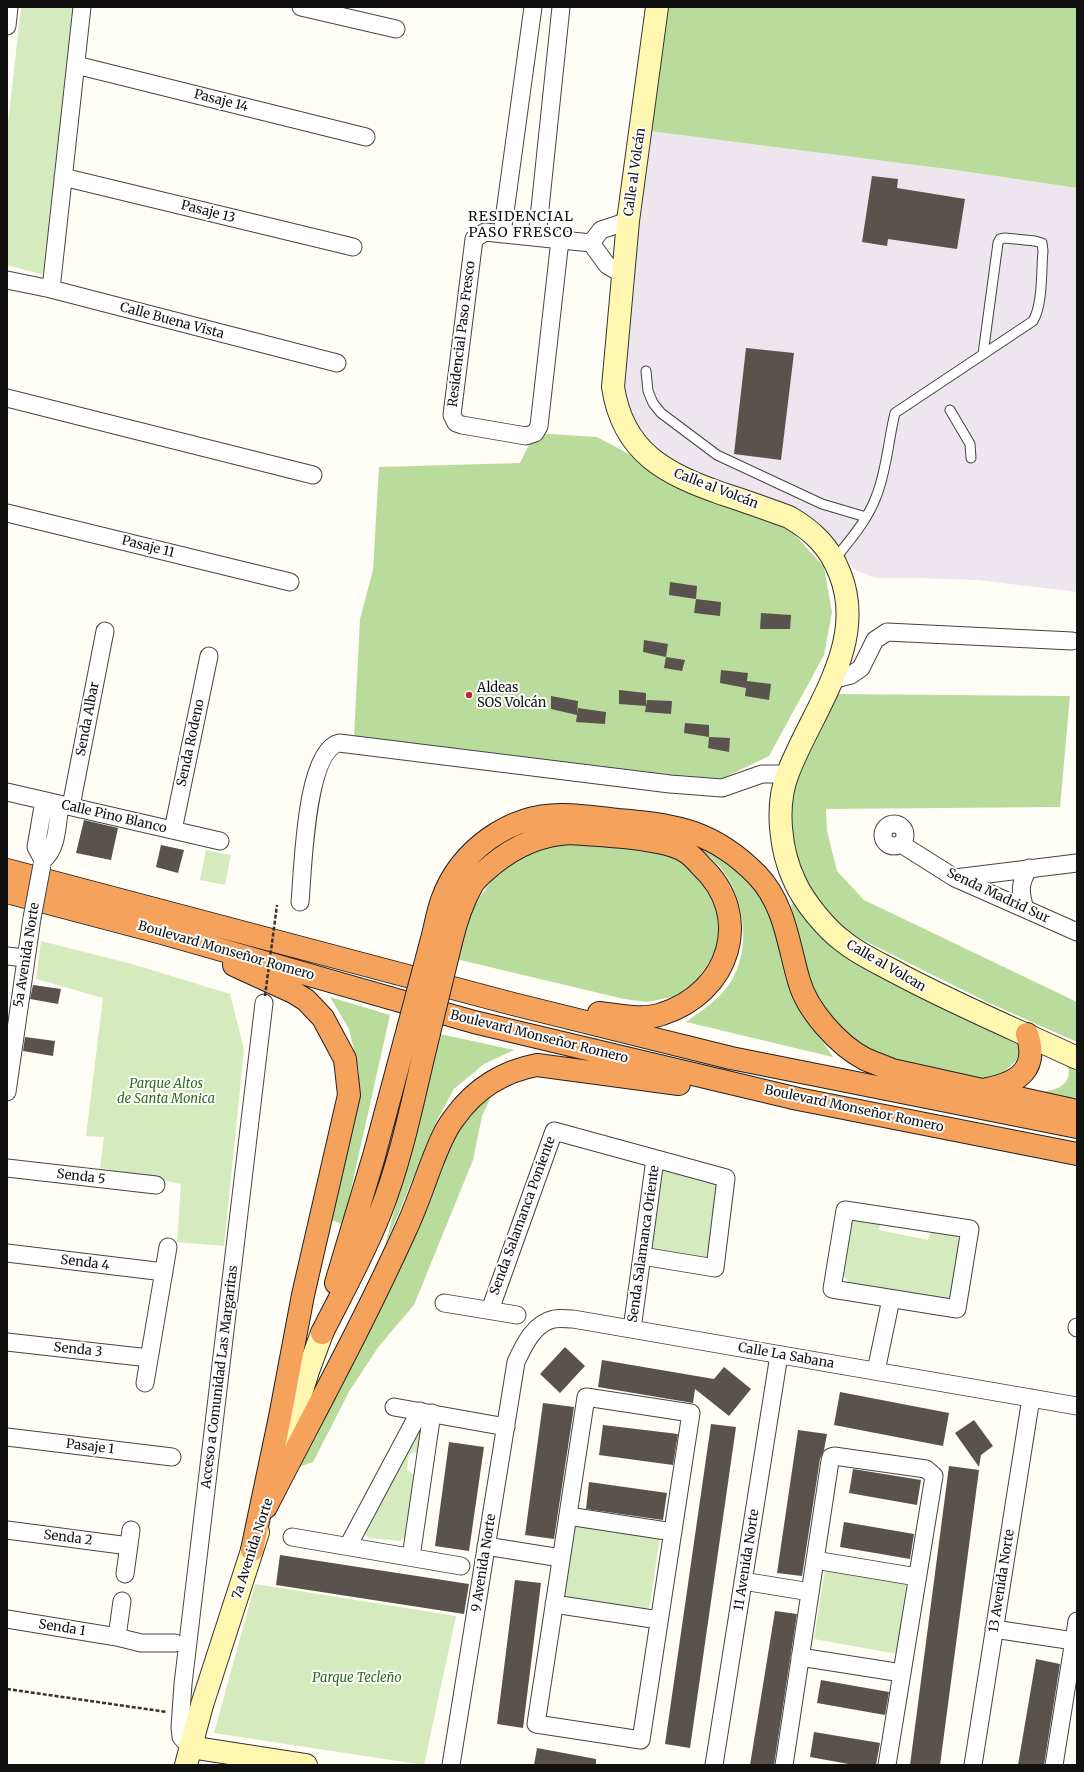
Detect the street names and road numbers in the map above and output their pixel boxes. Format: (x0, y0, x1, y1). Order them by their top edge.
street label: Pasaje 14 (192, 87, 250, 115)
street label: Calle al Volcán (621, 127, 649, 217)
street label: Pasaje 13 (179, 198, 237, 226)
street label: Residencial Paso Fresco (445, 260, 479, 408)
street label: Calle Buena Vista (118, 300, 226, 342)
street label: Calle al Volcán (672, 466, 760, 512)
street label: Pasaje 11 (120, 533, 176, 561)
street label: Senda Albar (73, 681, 103, 757)
street label: Senda Rodeno (174, 698, 208, 788)
street label: Calle Pino Blanco (60, 797, 168, 837)
street label: Senda Madrid Sur (944, 865, 1052, 927)
street label: 5a Avenida Norte (11, 902, 43, 1008)
street label: Boulevard Monseñor Romero (136, 918, 316, 984)
street label: Calle al Volcan (843, 937, 929, 995)
street label: Boulevard Monseñor Romero (448, 1007, 630, 1067)
street label: Boulevard Monseñor Romero (763, 1082, 945, 1136)
street label: Senda Salamanca Poniente (487, 1135, 559, 1297)
street label: Senda Salamanca Oriente (625, 1164, 663, 1324)
street label: Senda 5 (56, 1166, 106, 1188)
street label: Senda 4 (60, 1252, 110, 1274)
street label: Acceso a Comunidad Las Margaritas (199, 1264, 241, 1490)
street label: Senda 3 (53, 1340, 103, 1360)
street label: Calle La Sabana (737, 1340, 835, 1372)
street label: Pasaje 1 (65, 1436, 115, 1458)
street label: 7a Avenida Norte (229, 1497, 277, 1601)
street label: 11 Avenida Norte (731, 1508, 763, 1612)
street label: 9 Avenida Norte (469, 1513, 499, 1613)
street label: Senda 2 (43, 1527, 93, 1549)
street label: 13 Avenida Norte (986, 1528, 1018, 1634)
street label: Senda 1 (37, 1617, 87, 1639)

